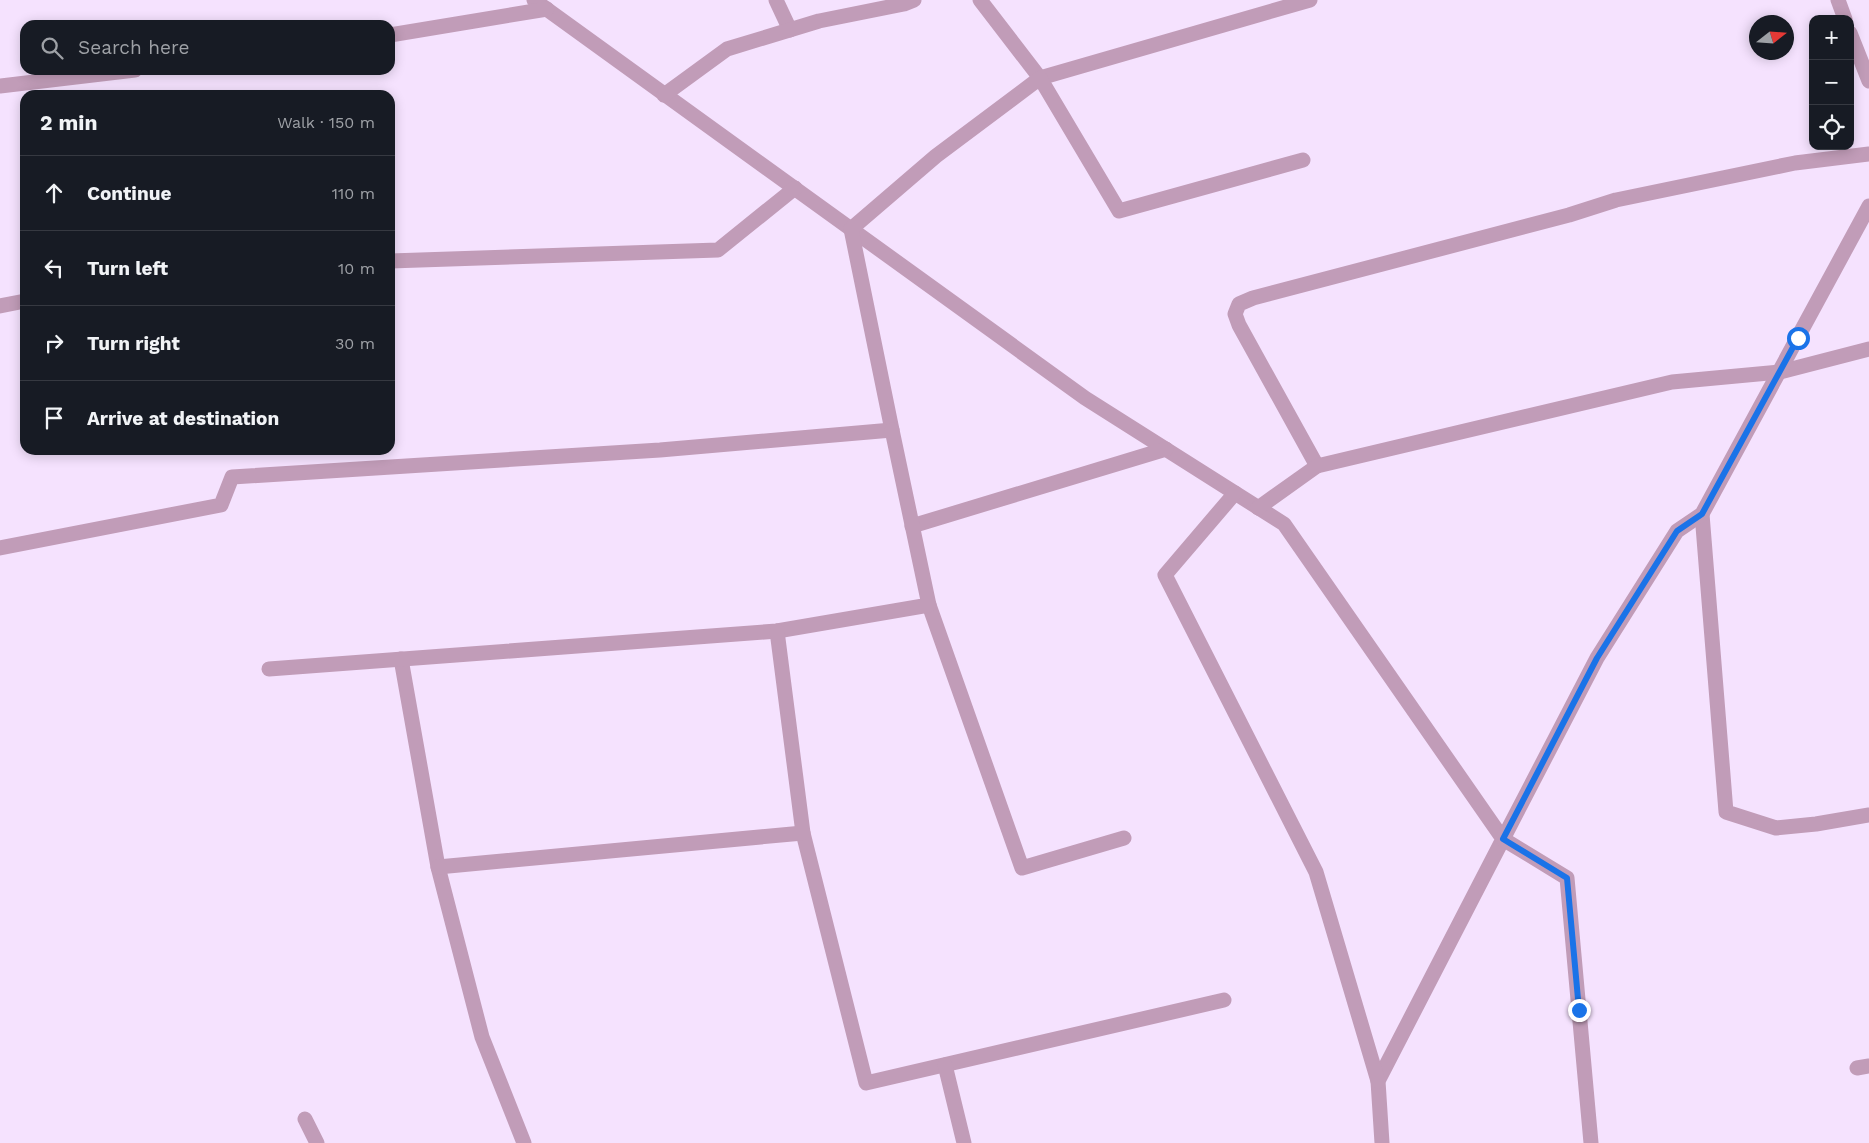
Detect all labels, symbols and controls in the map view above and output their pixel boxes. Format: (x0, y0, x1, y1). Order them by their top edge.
north arrow (1749, 15, 1794, 60)
map controls (1809, 15, 1854, 150)
button: + (1809, 15, 1854, 60)
search box (20, 20, 395, 75)
icon: search (38, 34, 66, 62)
text: Search here (78, 36, 189, 59)
button: − (1809, 60, 1854, 105)
button: locate (1809, 105, 1854, 150)
text: 2 min (40, 110, 97, 135)
text: Walk · 150 m (277, 113, 375, 132)
icon: ahead (40, 179, 68, 207)
text: Continue (87, 182, 171, 205)
text: 110 m (332, 184, 375, 203)
icon: left (40, 254, 68, 282)
text: Turn left (87, 257, 168, 280)
text: 10 m (338, 259, 375, 278)
route start (1787, 327, 1810, 350)
icon: right (40, 329, 68, 357)
text: Turn right (87, 332, 180, 355)
text: 30 m (335, 334, 375, 353)
icon: arrive (40, 404, 68, 432)
text: Arrive at destination (87, 407, 279, 430)
route end (1568, 999, 1591, 1022)

